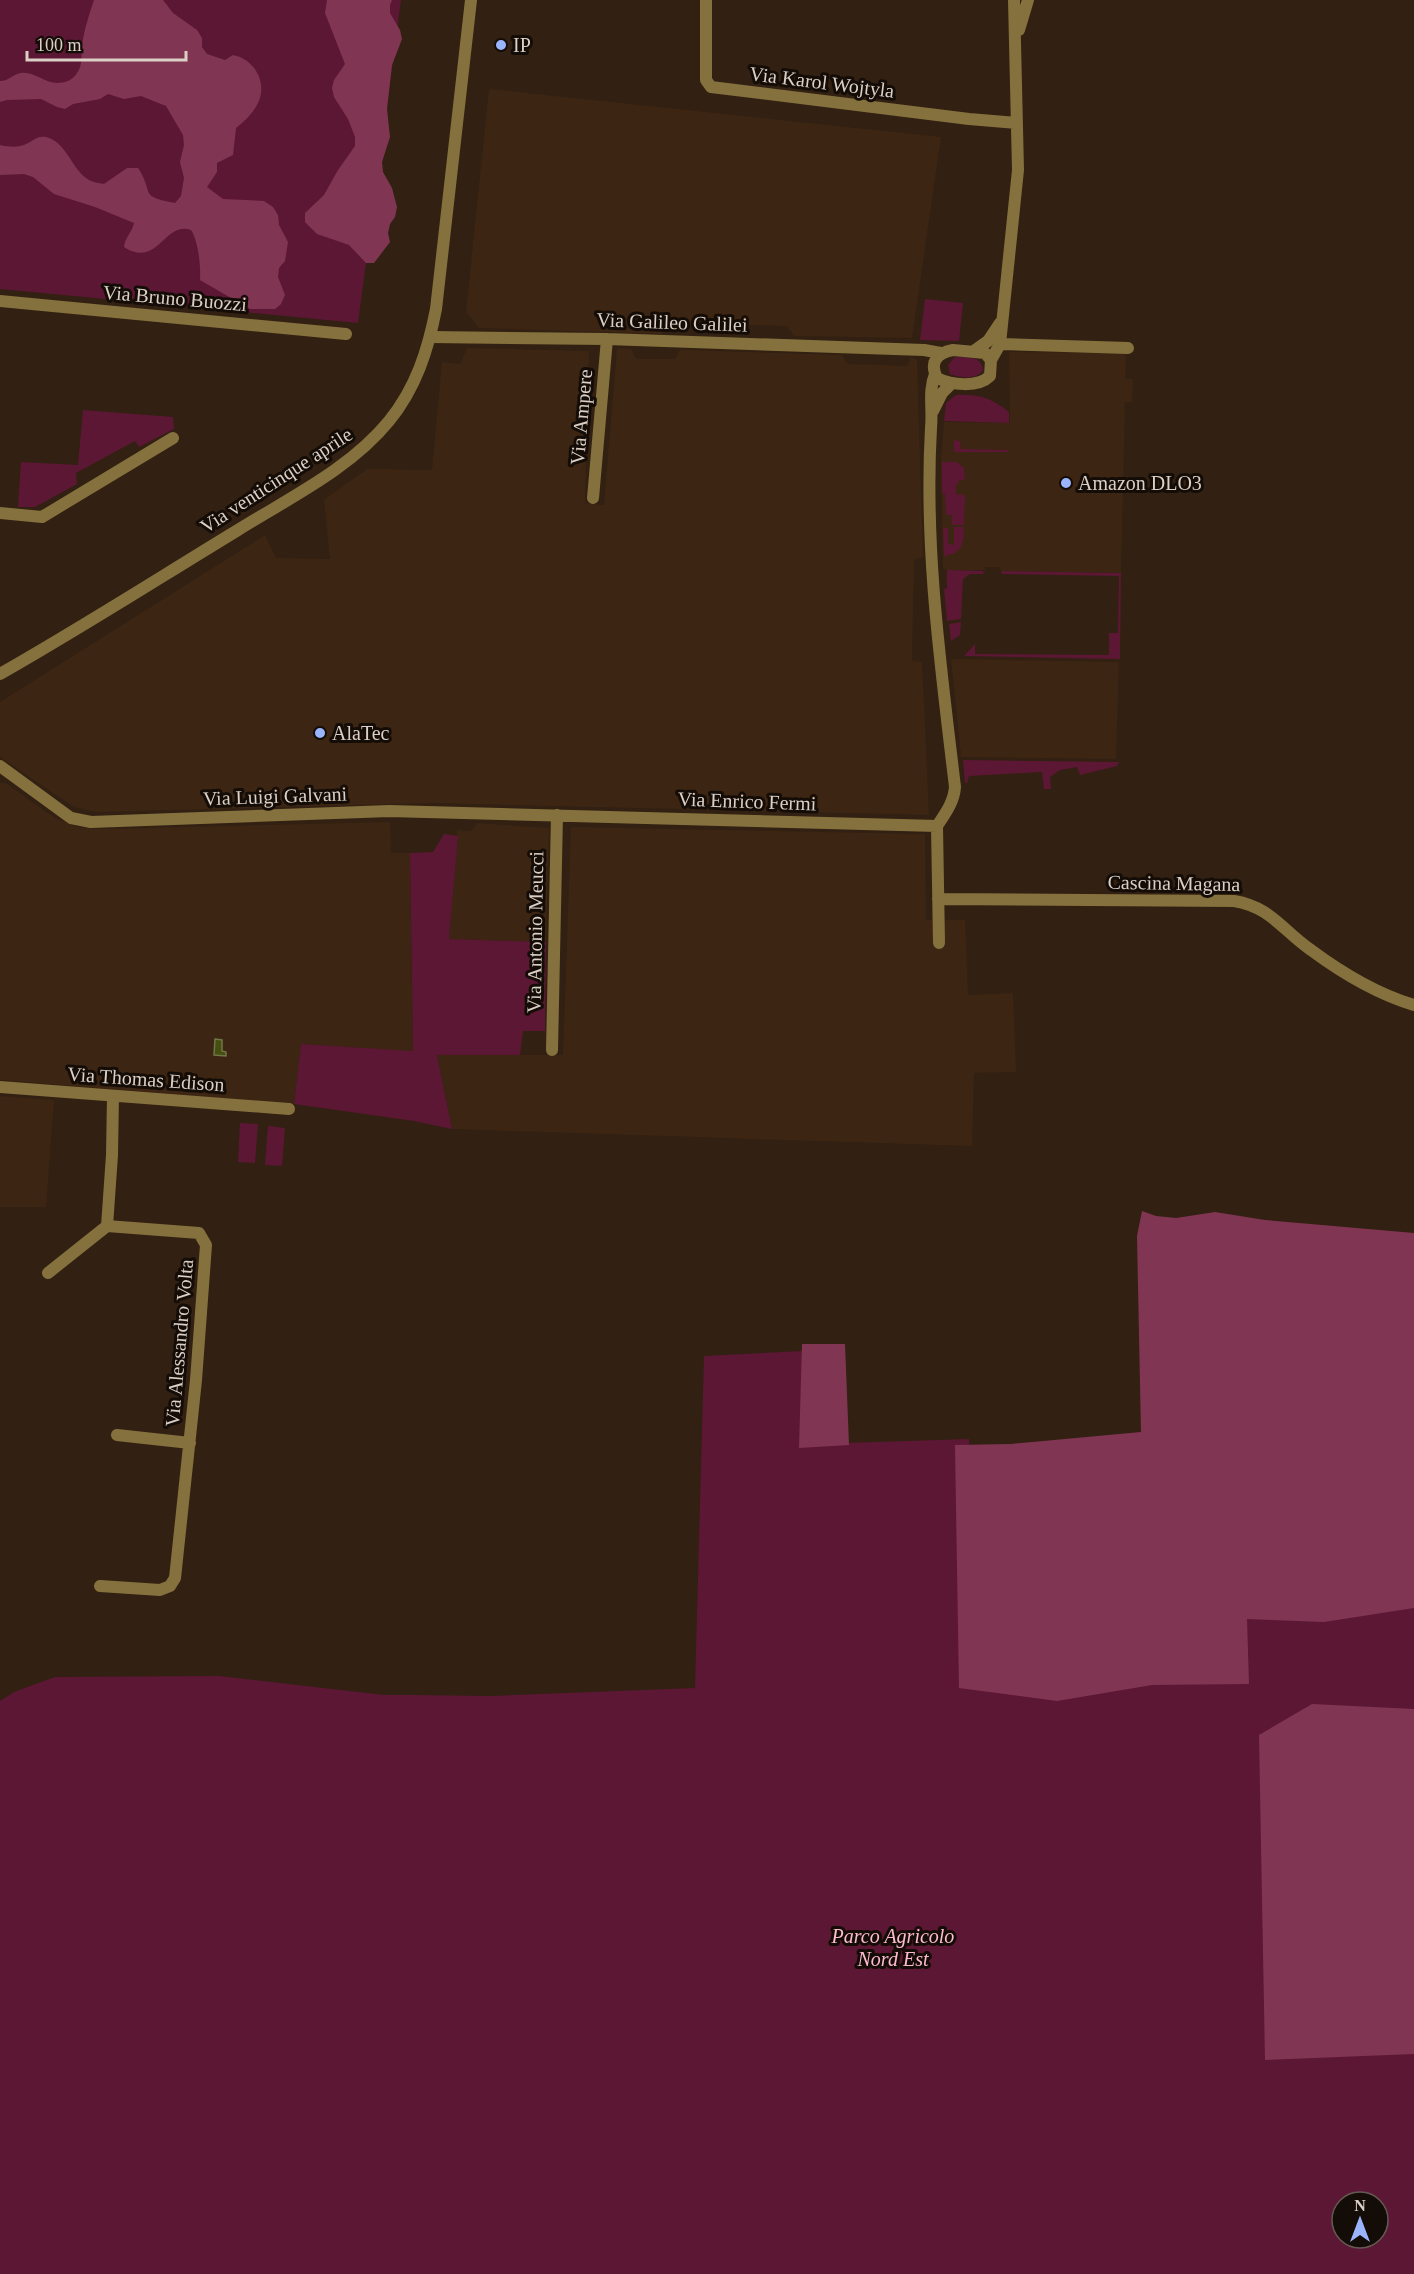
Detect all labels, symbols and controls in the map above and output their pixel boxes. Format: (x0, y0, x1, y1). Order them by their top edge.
scale bar (27, 24, 186, 62)
place label: IP (513, 34, 531, 56)
text: 100 m (36, 35, 82, 55)
marker: IP (494, 38, 508, 52)
street label: Via Karol Wojtyla (748, 62, 896, 103)
street label: Via Bruno Buozzi (102, 281, 248, 315)
street label: Via Galileo Galilei (596, 308, 748, 336)
street label: Via Ampere (566, 368, 597, 466)
street label: Via venticinque aprile (196, 423, 357, 538)
place label: Amazon DLO3 (1078, 472, 1202, 494)
marker: Amazon DLO3 (1059, 476, 1073, 490)
place label: AlaTec (332, 722, 390, 744)
marker: AlaTec (313, 726, 327, 740)
street label: Via Luigi Galvani (202, 782, 348, 811)
street label: Via Enrico Fermi (677, 788, 817, 814)
street label: Via Antonio Meucci (523, 850, 547, 1013)
street label: Cascina Magana (1107, 871, 1241, 896)
street label: Via Thomas Edison (67, 1063, 225, 1095)
street label: Via Alessandro Volta (161, 1258, 197, 1428)
park label: Parco Agricolo Nord Est (831, 1925, 954, 1970)
north arrow (1330, 2190, 1390, 2250)
text: N (1354, 2197, 1366, 2214)

